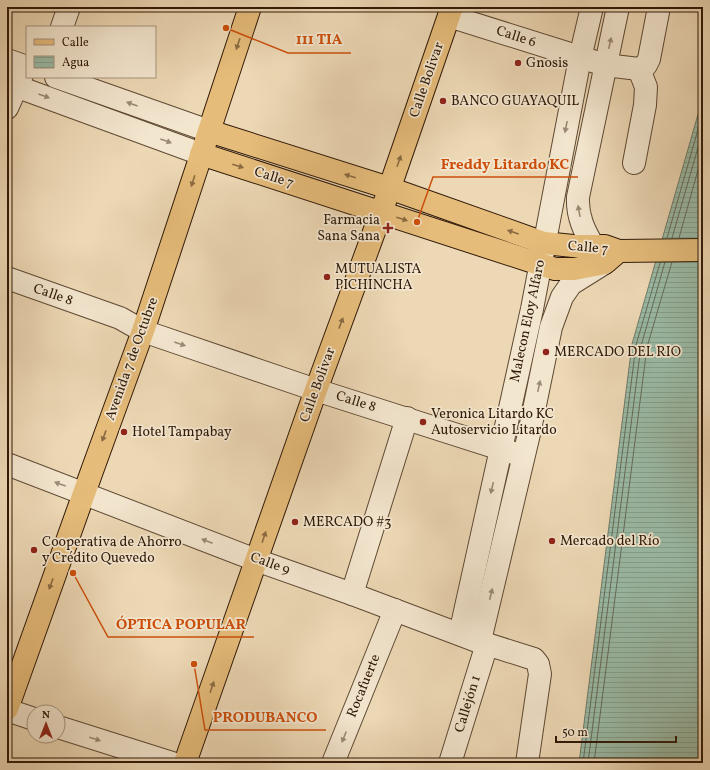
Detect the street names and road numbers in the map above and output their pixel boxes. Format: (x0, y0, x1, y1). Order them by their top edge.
street label: Calle 6 (494, 22, 538, 52)
street label: Calle Bolivar (405, 40, 449, 120)
street label: Calle 7 (252, 163, 296, 193)
street label: Calle 7 (567, 237, 609, 259)
street label: Malecon Eloy Alfaro (506, 258, 550, 384)
street label: Calle 8 (31, 279, 75, 311)
street label: Avenida 7 de Octubre (101, 295, 163, 423)
street label: Calle Bolivar (296, 345, 340, 425)
street label: Calle 8 (334, 387, 378, 417)
street label: Calle 9 (247, 548, 293, 580)
street label: Rocafuerte (343, 651, 385, 720)
street label: Callejón 1 (450, 673, 486, 735)

